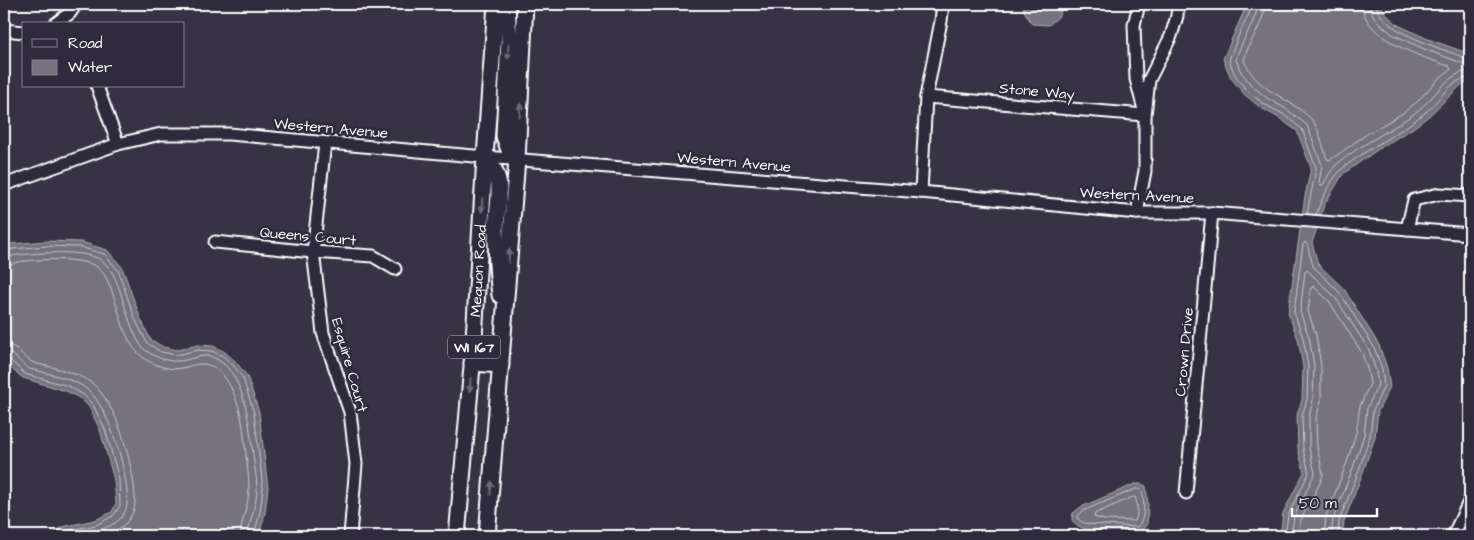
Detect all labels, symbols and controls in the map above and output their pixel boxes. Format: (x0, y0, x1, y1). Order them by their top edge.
legend (22, 22, 185, 88)
text: Road (68, 33, 103, 54)
one-way arrow (504, 45, 512, 61)
text: Water (68, 57, 112, 78)
street label: Stone Way (998, 78, 1076, 106)
one-way arrow (516, 102, 524, 118)
street label: Western Avenue (273, 113, 389, 144)
street label: Western Avenue (676, 147, 792, 178)
street label: Western Avenue (1079, 182, 1195, 209)
one-way arrow (477, 198, 485, 214)
street label: Queens Court (259, 222, 357, 251)
street label: Mequon Road (465, 224, 492, 318)
one-way arrow (505, 248, 513, 264)
street label: Crown Drive (1170, 307, 1199, 397)
street label: Esquire Court (326, 315, 373, 415)
road number: WI 167 (448, 336, 500, 358)
one-way arrow (466, 377, 474, 393)
one-way arrow (487, 479, 495, 495)
scale bar (1292, 485, 1376, 517)
text: 50 m (1299, 493, 1337, 514)

